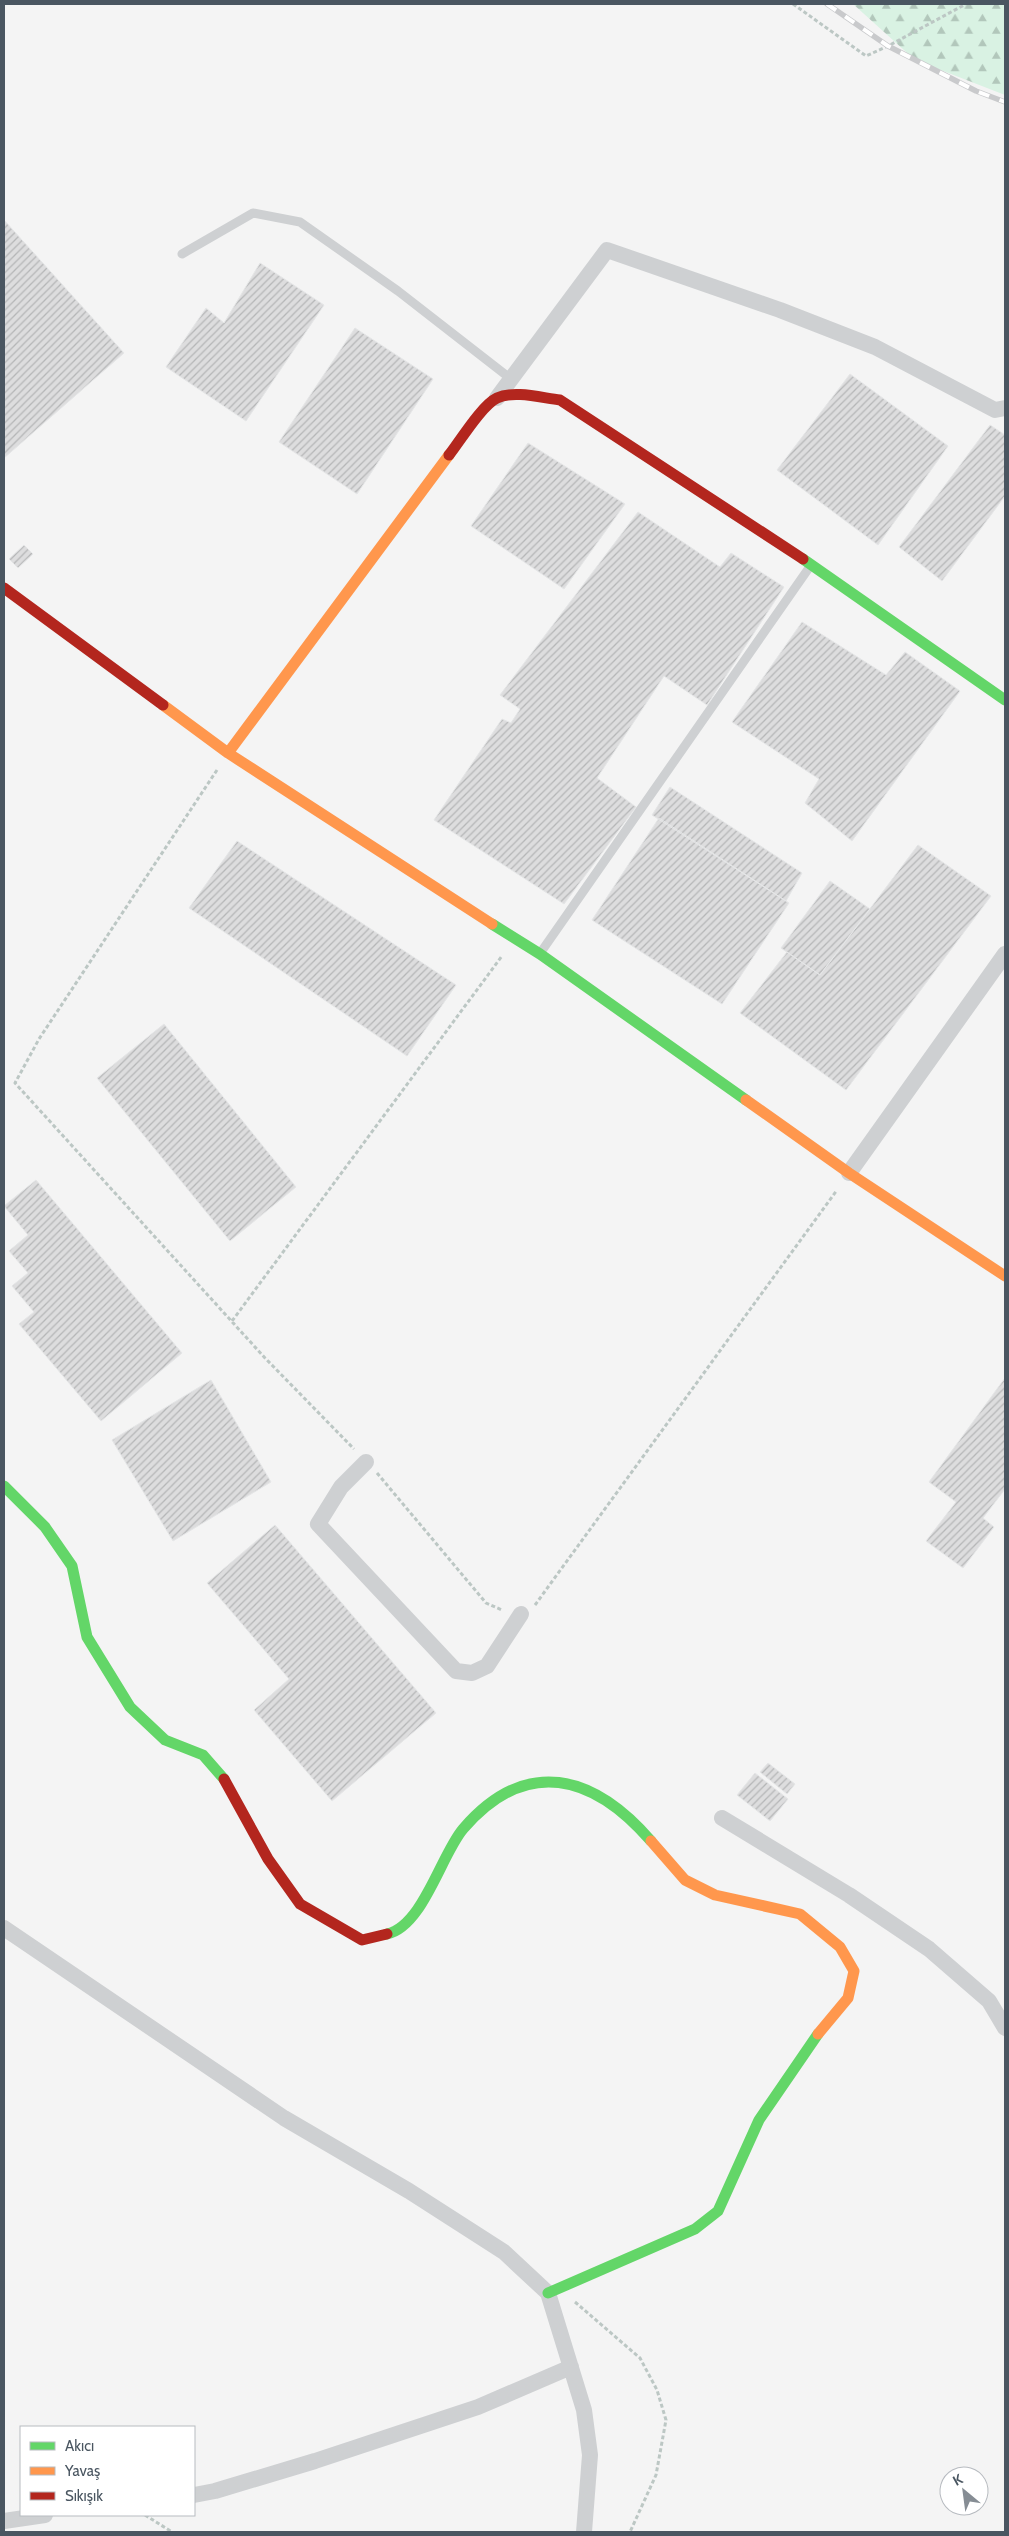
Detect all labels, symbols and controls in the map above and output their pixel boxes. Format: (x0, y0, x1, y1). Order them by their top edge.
legend (20, 2426, 195, 2516)
text: Akıcı (65, 2437, 94, 2455)
text: Yavaş (64, 2462, 100, 2480)
north arrow (939, 2466, 989, 2516)
text: K (949, 2470, 966, 2490)
text: Sıkışık (65, 2487, 103, 2505)

